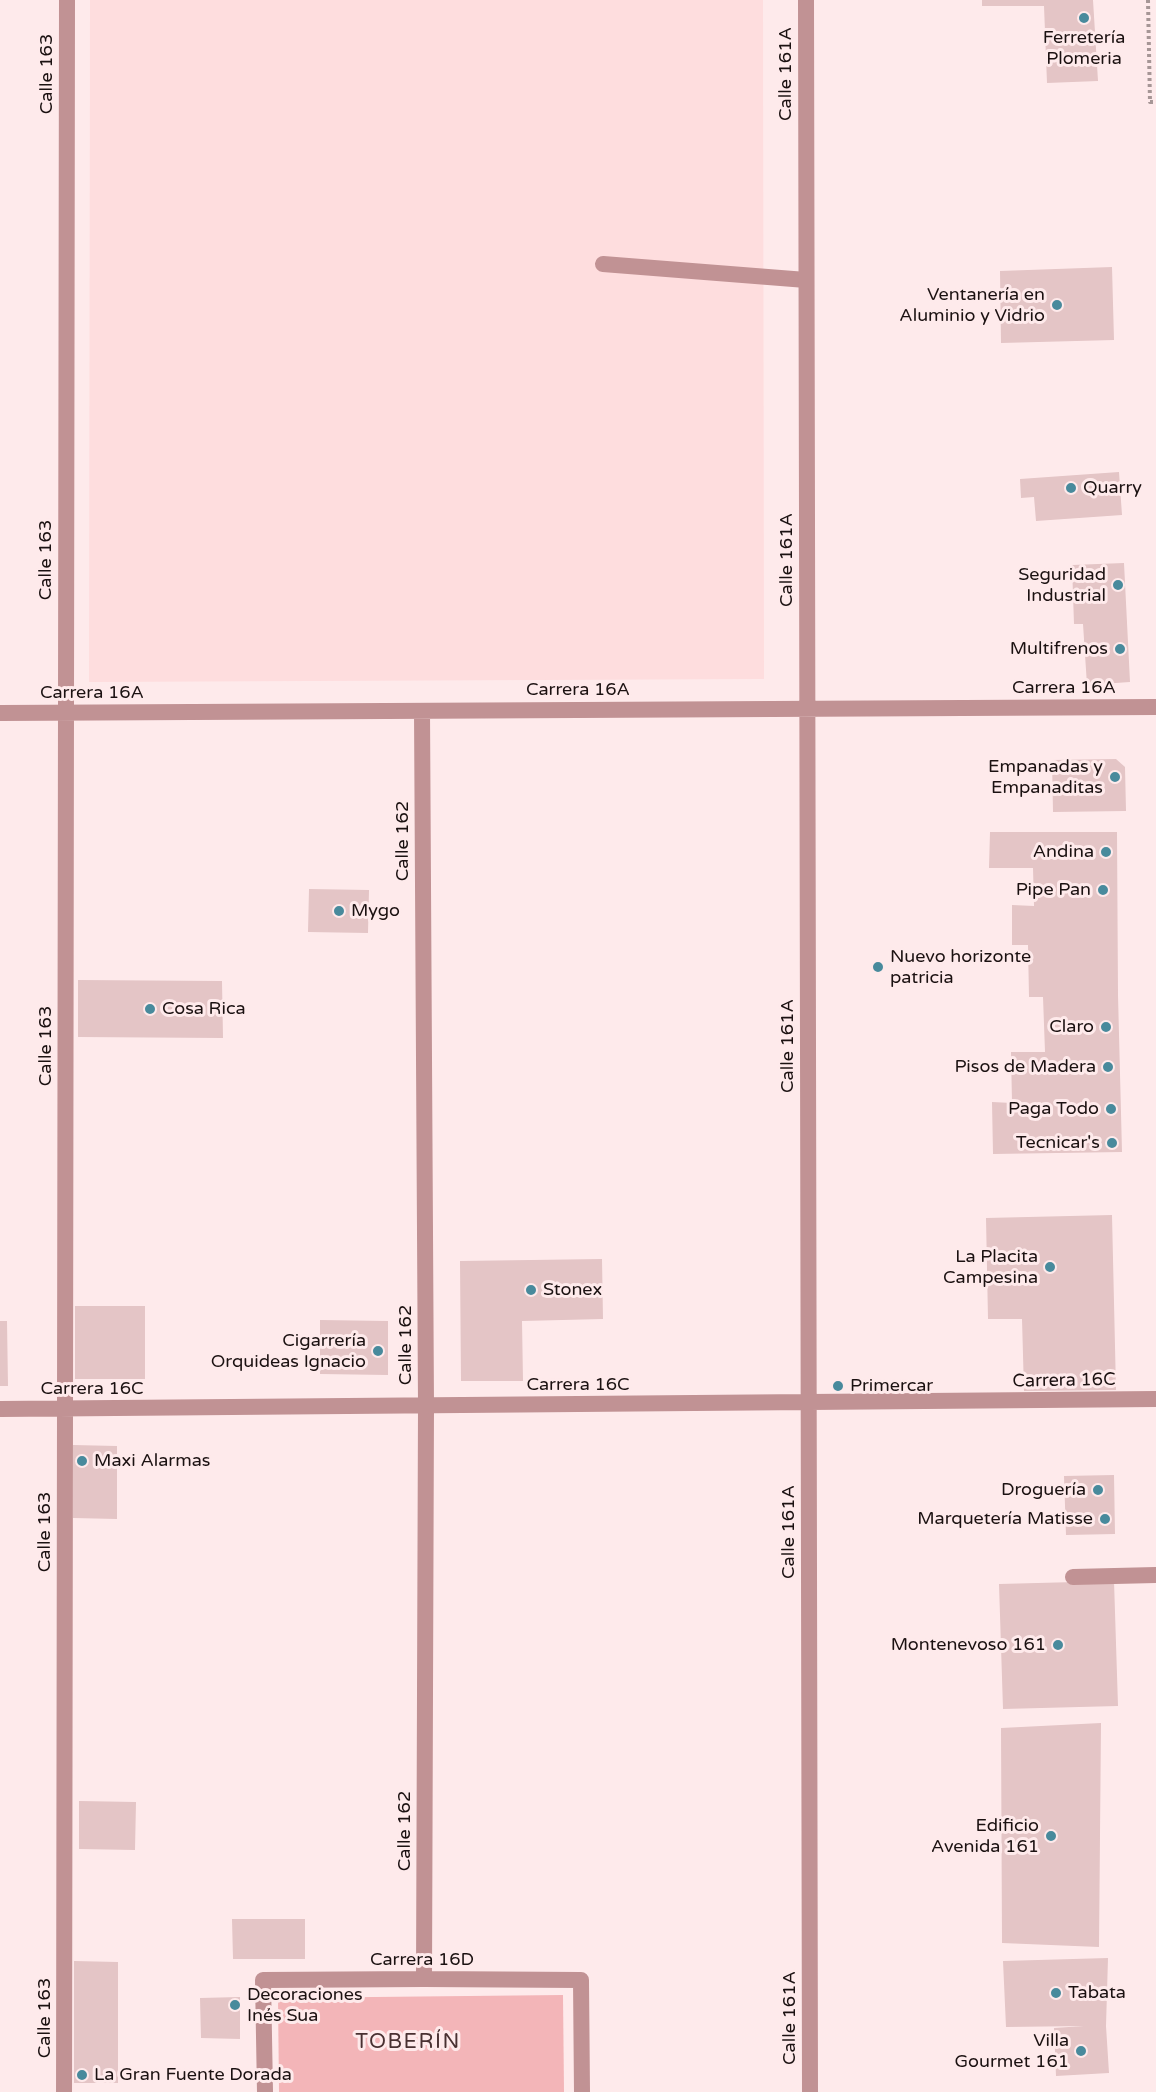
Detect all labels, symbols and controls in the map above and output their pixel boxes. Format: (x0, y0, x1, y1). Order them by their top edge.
marker: Ferretería Plomeria (1077, 11, 1091, 25)
street label: Calle 161A (775, 27, 797, 121)
place label: Ferretería Plomeria (1043, 27, 1125, 70)
street label: Calle 163 (36, 34, 58, 114)
place label: Ventanería en Aluminio y Vidrio (899, 284, 1045, 326)
marker: Ventanería en Aluminio y Vidrio (1050, 298, 1064, 312)
place label: Quarry (1083, 477, 1142, 499)
marker: Quarry (1064, 481, 1078, 495)
street label: Calle 161A (776, 513, 798, 607)
street label: Calle 163 (35, 520, 57, 600)
place label: Seguridad Industrial (1018, 564, 1106, 606)
marker: Seguridad Industrial (1111, 578, 1125, 592)
place label: Multifrenos (1010, 638, 1108, 660)
marker: Multifrenos (1113, 642, 1127, 656)
street label: Carrera 16A (1012, 677, 1116, 699)
street label: Carrera 16A (526, 679, 630, 701)
street label: Carrera 16A (40, 682, 144, 704)
place label: Empanadas y Empanaditas (988, 756, 1103, 798)
marker: Empanadas y Empanaditas (1108, 770, 1122, 784)
street label: Calle 162 (392, 801, 414, 881)
place label: Andina (1033, 841, 1094, 863)
marker: Andina (1099, 845, 1113, 859)
place label: Pipe Pan (1016, 879, 1091, 901)
marker: Pipe Pan (1096, 883, 1110, 897)
place label: Mygo (351, 900, 400, 922)
marker: Mygo (332, 904, 346, 918)
place label: Nuevo horizonte patricia (890, 946, 1031, 988)
marker: Nuevo horizonte patricia (871, 960, 885, 974)
place label: Cosa Rica (162, 998, 246, 1020)
street label: Calle 161A (777, 999, 799, 1093)
marker: Cosa Rica (143, 1002, 157, 1016)
street label: Calle 163 (35, 1006, 57, 1086)
place label: Claro (1049, 1016, 1094, 1038)
marker: Claro (1099, 1020, 1113, 1034)
place label: Pisos de Madera (954, 1056, 1096, 1078)
marker: Pisos de Madera (1101, 1060, 1115, 1074)
place label: Paga Todo (1008, 1098, 1099, 1120)
marker: Paga Todo (1104, 1102, 1118, 1116)
place label: Tecnicar's (1016, 1132, 1100, 1154)
marker: Tecnicar's (1105, 1136, 1119, 1150)
place label: La Placita Campesina (943, 1246, 1038, 1288)
marker: La Placita Campesina (1043, 1260, 1057, 1274)
place label: Stonex (543, 1279, 602, 1301)
marker: Stonex (524, 1283, 538, 1297)
street label: Calle 162 (395, 1305, 417, 1385)
place label: Cigarrería Orquideas Ignacio (211, 1330, 366, 1372)
marker: Cigarrería Orquideas Ignacio (371, 1344, 385, 1358)
street label: Carrera 16C (1012, 1369, 1116, 1393)
street label: Carrera 16C (526, 1374, 630, 1396)
place label: Primercar (850, 1375, 933, 1397)
street label: Carrera 16C (40, 1378, 144, 1400)
marker: Primercar (831, 1379, 845, 1393)
place label: Maxi Alarmas (94, 1450, 210, 1472)
marker: Maxi Alarmas (75, 1454, 89, 1468)
place label: Droguería (1001, 1479, 1086, 1501)
marker: Droguería (1091, 1483, 1105, 1497)
street label: Calle 161A (778, 1485, 800, 1579)
street label: Calle 163 (34, 1492, 56, 1572)
place label: Marquetería Matisse (917, 1508, 1093, 1530)
marker: Marquetería Matisse (1098, 1512, 1112, 1526)
place label: Montenevoso 161 (891, 1634, 1046, 1656)
marker: Montenevoso 161 (1051, 1638, 1065, 1652)
street label: Calle 162 (394, 1791, 416, 1871)
place label: Edificio Avenida 161 (931, 1815, 1039, 1858)
marker: Edificio Avenida 161 (1044, 1829, 1058, 1843)
street label: Carrera 16D (370, 1949, 474, 1971)
street label: Calle 161A (779, 1971, 801, 2065)
street label: Calle 163 (34, 1978, 56, 2058)
place label: Tabata (1068, 1982, 1126, 2004)
place label: Decoraciones Inés Sua (247, 1984, 363, 2026)
marker: Tabata (1049, 1986, 1063, 2000)
marker: Decoraciones Inés Sua (228, 1998, 242, 2012)
district label: TOBERÍN (355, 2029, 461, 2055)
place label: Villa Gourmet 161 (954, 2030, 1069, 2072)
marker: Villa Gourmet 161 (1074, 2044, 1088, 2058)
place label: La Gran Fuente Dorada (94, 2064, 292, 2086)
marker: La Gran Fuente Dorada (75, 2068, 89, 2082)

